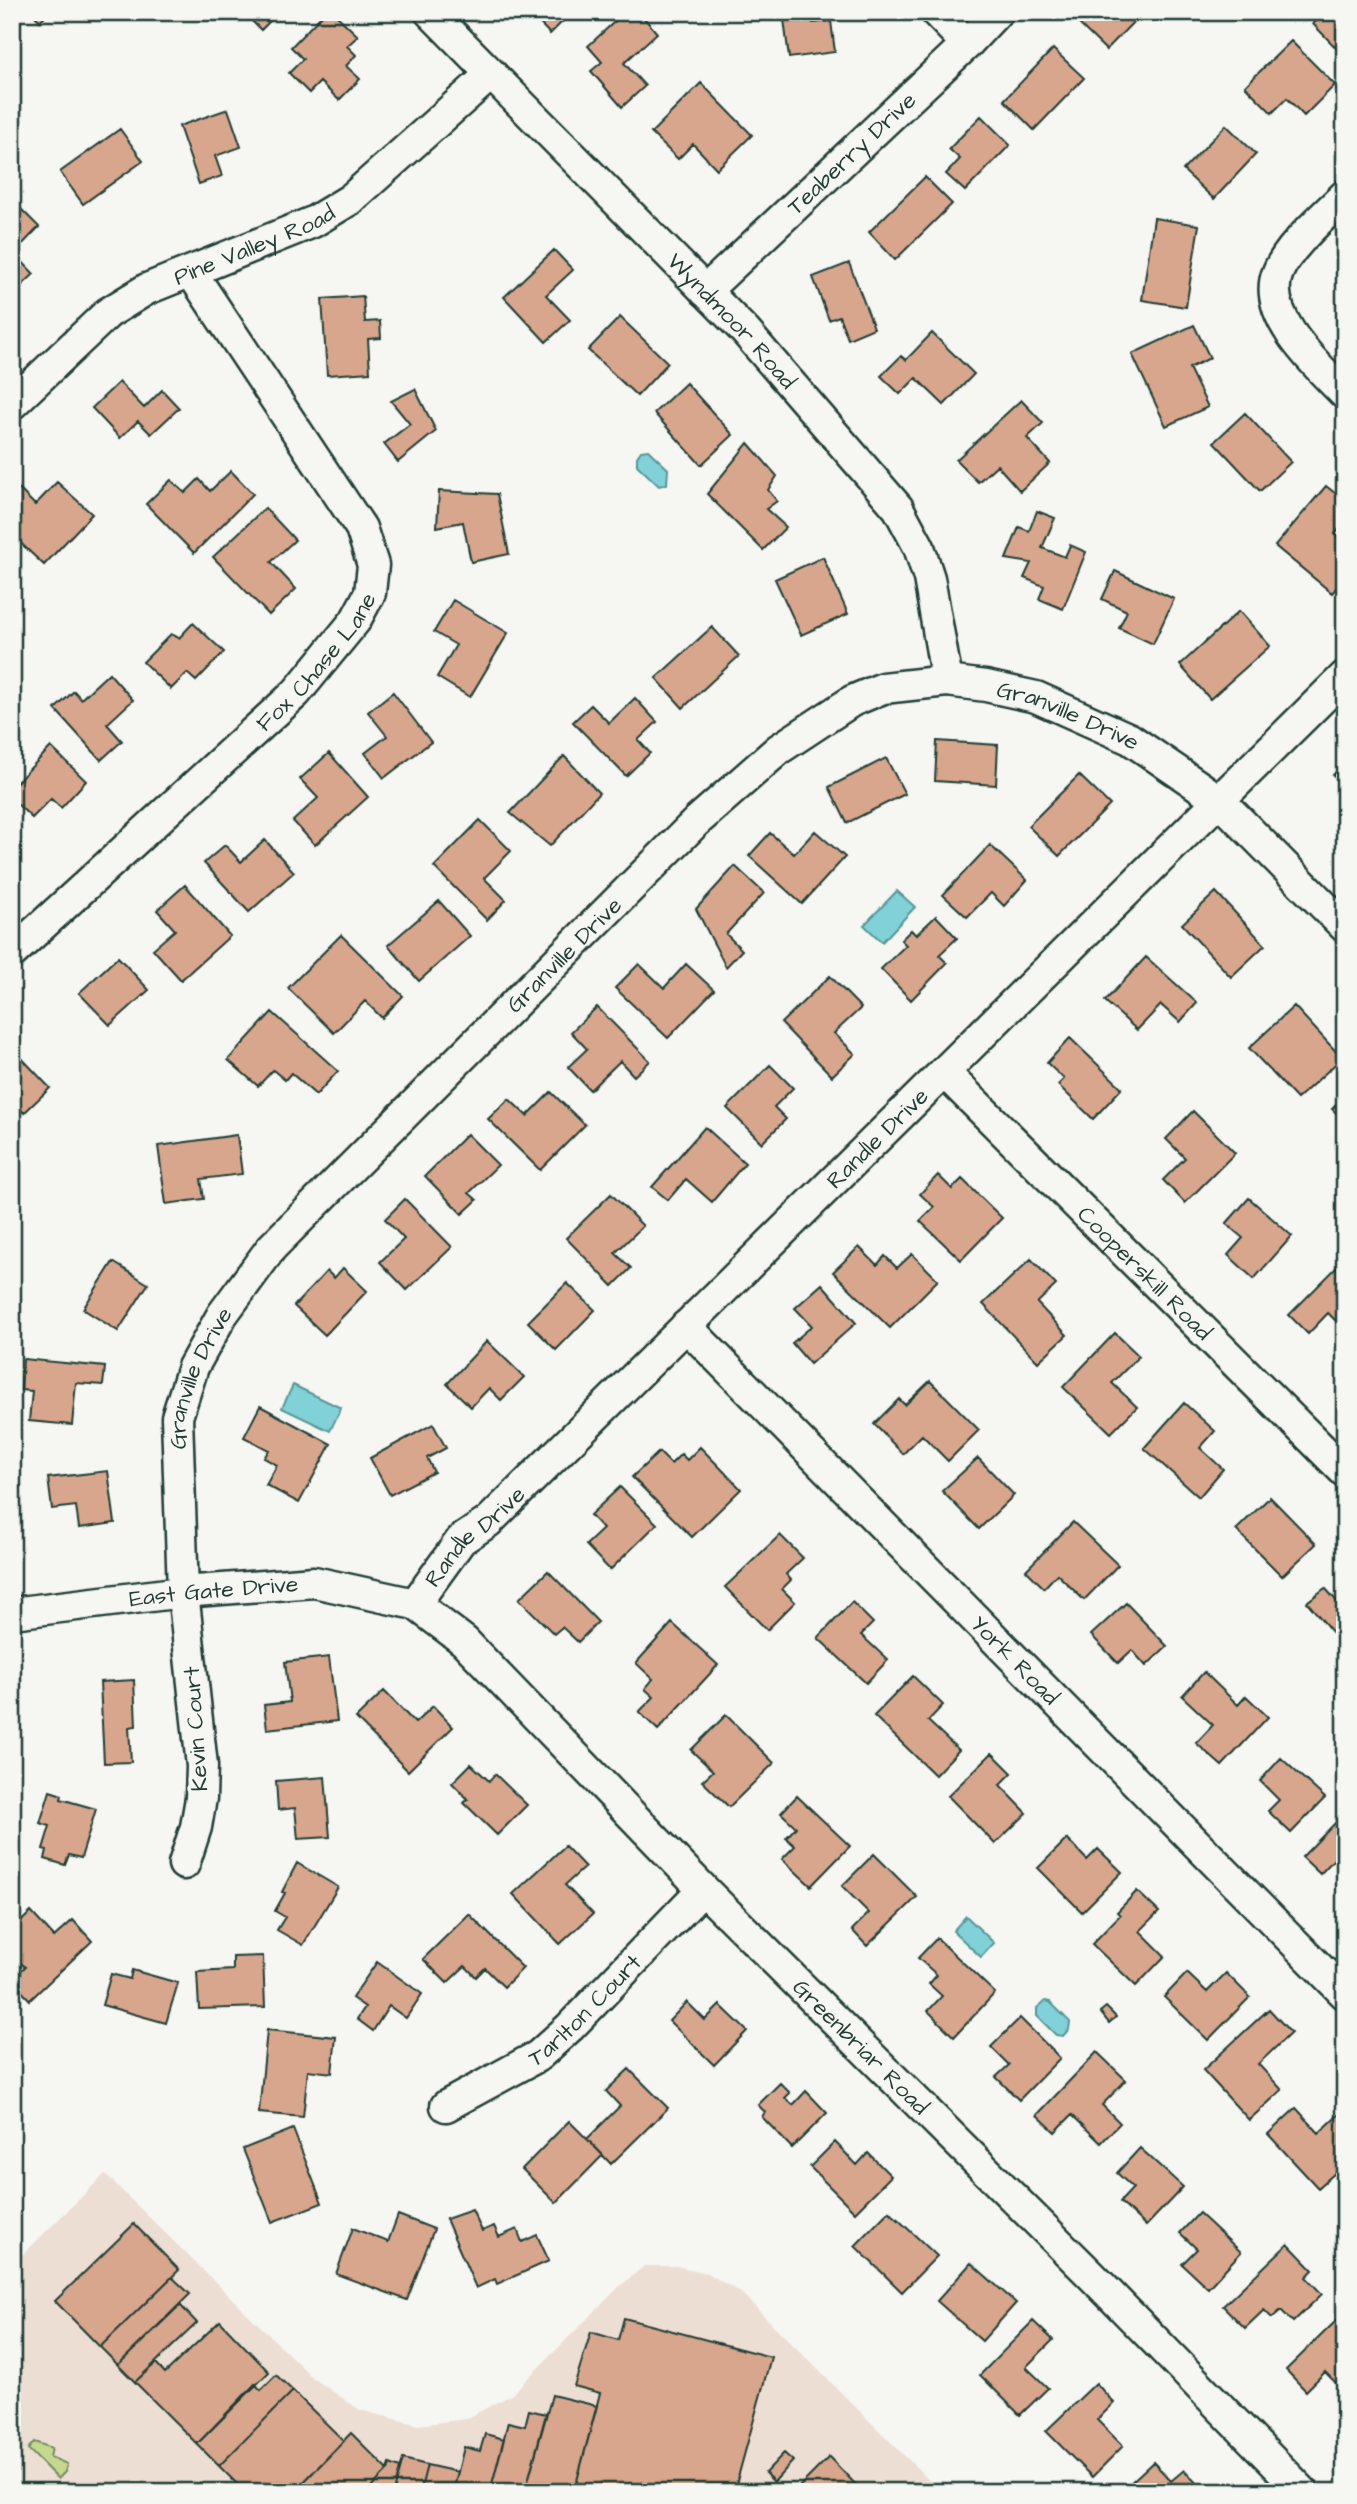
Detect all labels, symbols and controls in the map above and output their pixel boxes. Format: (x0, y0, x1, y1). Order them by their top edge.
street label: Teaberry Drive (780, 85, 924, 223)
street label: Pine Valley Road (169, 197, 342, 294)
street label: Wyndmoor Road (660, 246, 803, 397)
street label: Fox Chase Lane (249, 587, 384, 739)
street label: Granville Drive (994, 674, 1146, 758)
street label: Granville Drive (500, 890, 629, 1020)
street label: Randle Drive (820, 1081, 936, 1196)
street label: Cooperskill Road (1070, 1199, 1219, 1348)
street label: Granville Drive (162, 1300, 240, 1450)
street label: Randle Drive (417, 1479, 533, 1594)
street label: East Gate Drive (128, 1568, 299, 1615)
street label: York Road (963, 1609, 1066, 1713)
street label: Kevin Court (176, 1665, 216, 1793)
street label: Tarlton Court (523, 1947, 650, 2075)
street label: Greenbriar Road (785, 1972, 936, 2122)

